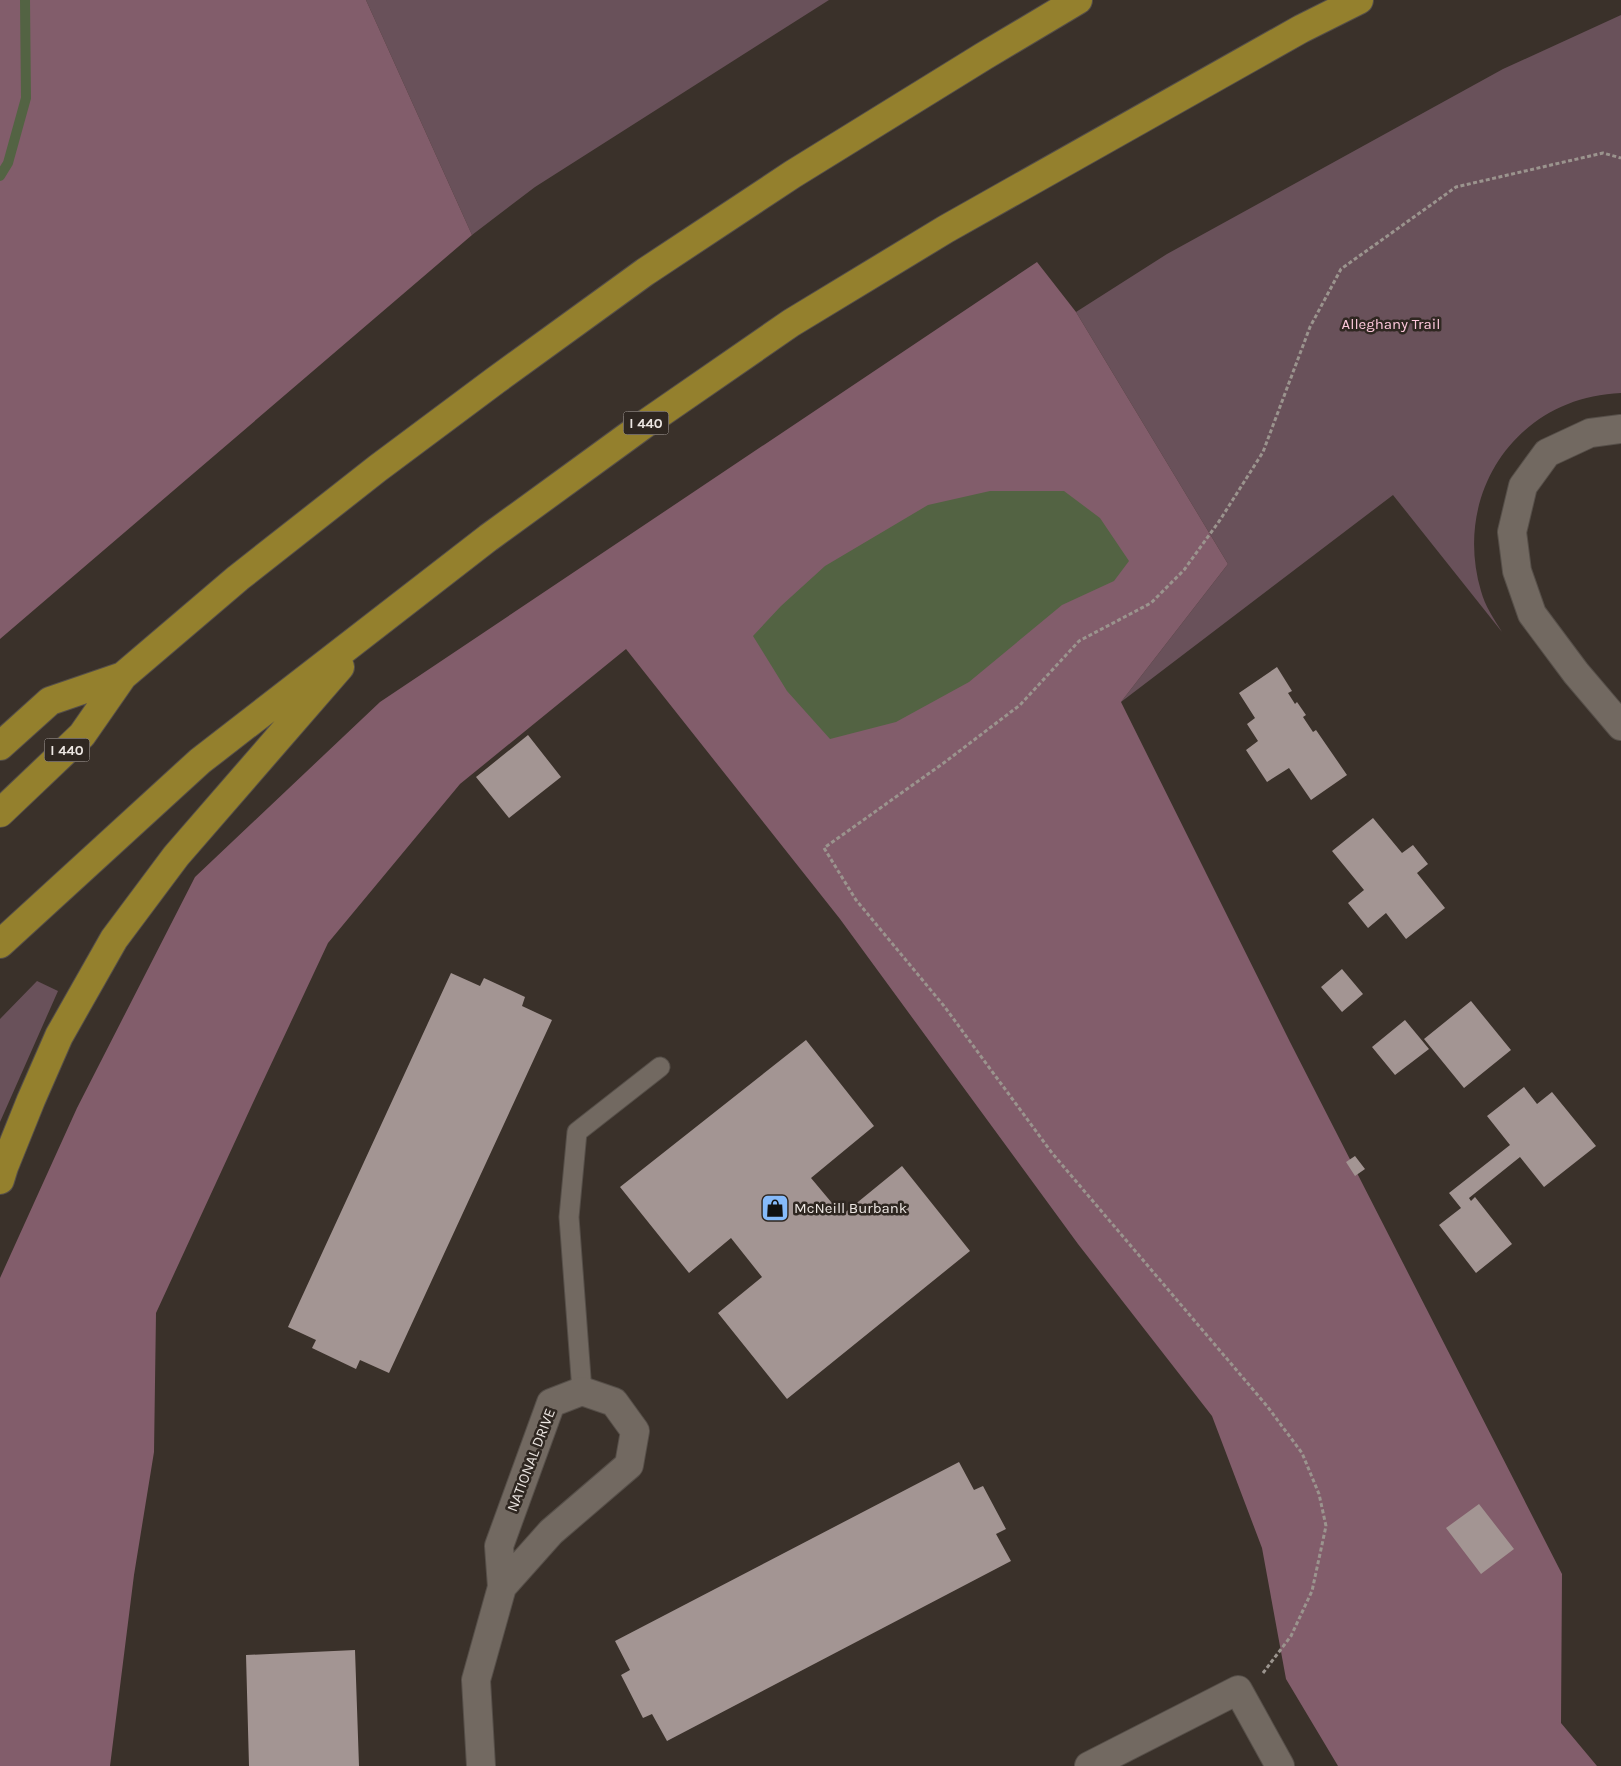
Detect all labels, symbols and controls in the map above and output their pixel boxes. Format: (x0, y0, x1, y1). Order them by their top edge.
park label: Alleghany Trail (1342, 315, 1440, 333)
road number: I 440 (624, 412, 668, 434)
road number: I 440 (44, 738, 90, 762)
shop icon: McNeill Burbank (760, 1193, 790, 1223)
place label: McNeill Burbank (794, 1199, 907, 1217)
street label: NATIONAL DRIVE (503, 1406, 559, 1514)

